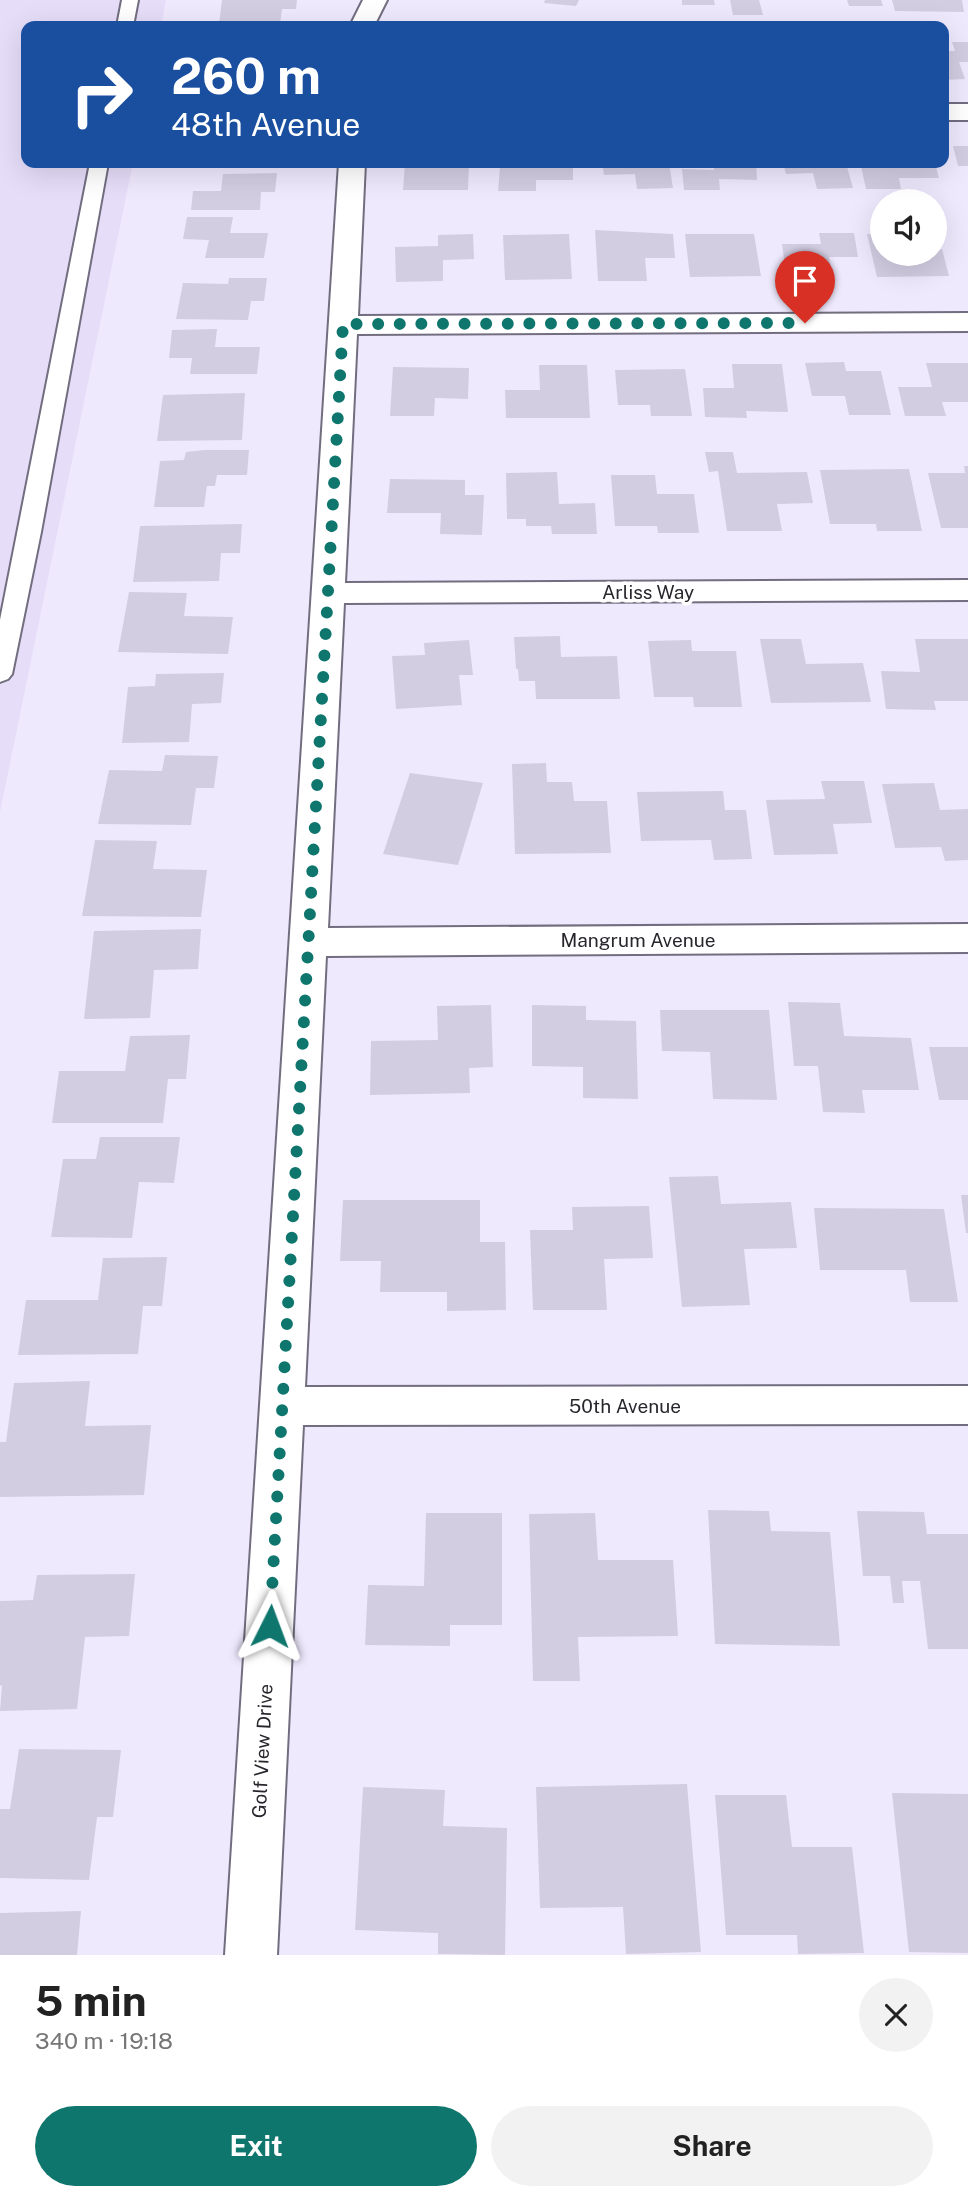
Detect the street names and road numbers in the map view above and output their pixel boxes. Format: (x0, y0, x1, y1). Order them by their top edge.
street label: Arliss Way (602, 581, 694, 603)
street label: Mangrum Avenue (561, 929, 715, 951)
street label: 50th Avenue (569, 1395, 681, 1417)
street label: Golf View Drive (247, 1683, 277, 1819)

